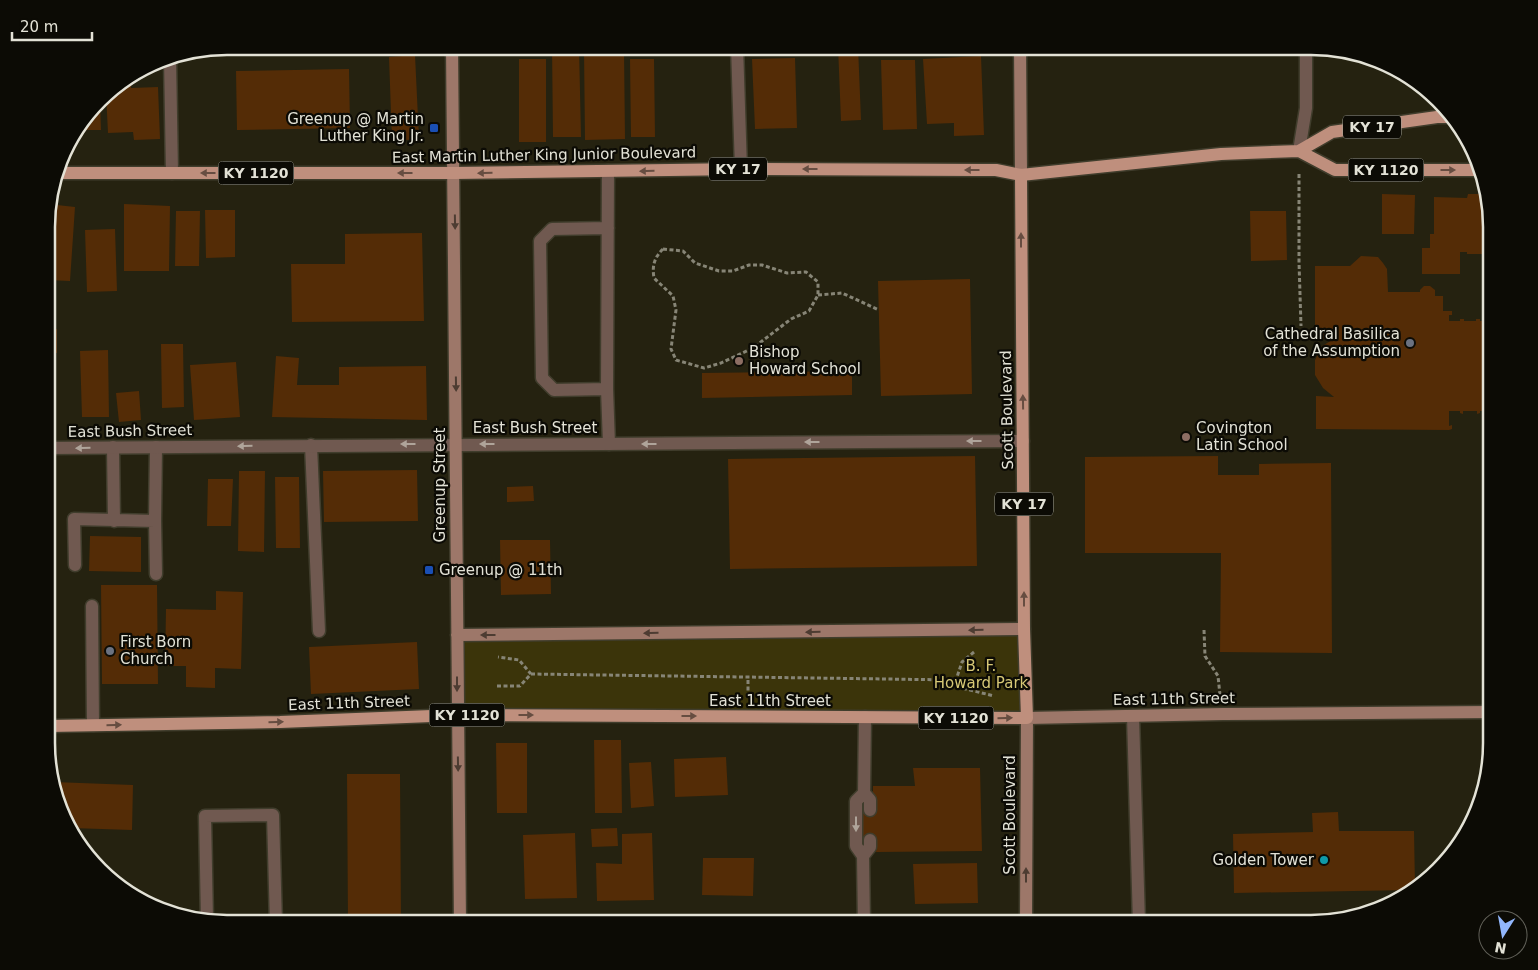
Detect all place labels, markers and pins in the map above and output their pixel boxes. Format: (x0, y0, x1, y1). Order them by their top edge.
place label: Greenup @ Martin Luther King Jr. (287, 110, 424, 145)
marker: Greenup @ Martin Luther King Jr. (428, 122, 440, 134)
place label: Cathedral Basilica of the Assumption (1263, 325, 1400, 360)
marker: Cathedral Basilica of the Assumption (1404, 337, 1416, 349)
place label: Bishop Howard School (749, 343, 861, 378)
marker: Bishop Howard School (733, 355, 745, 367)
place label: Covington Latin School (1196, 419, 1288, 454)
marker: Covington Latin School (1180, 431, 1192, 443)
place label: Greenup @ 11th (439, 561, 562, 579)
marker: Greenup @ 11th (423, 564, 435, 576)
place label: First Born Church (120, 633, 191, 668)
marker: First Born Church (104, 645, 116, 657)
place label: Golden Tower (1213, 851, 1315, 869)
marker: Golden Tower (1318, 854, 1330, 866)

